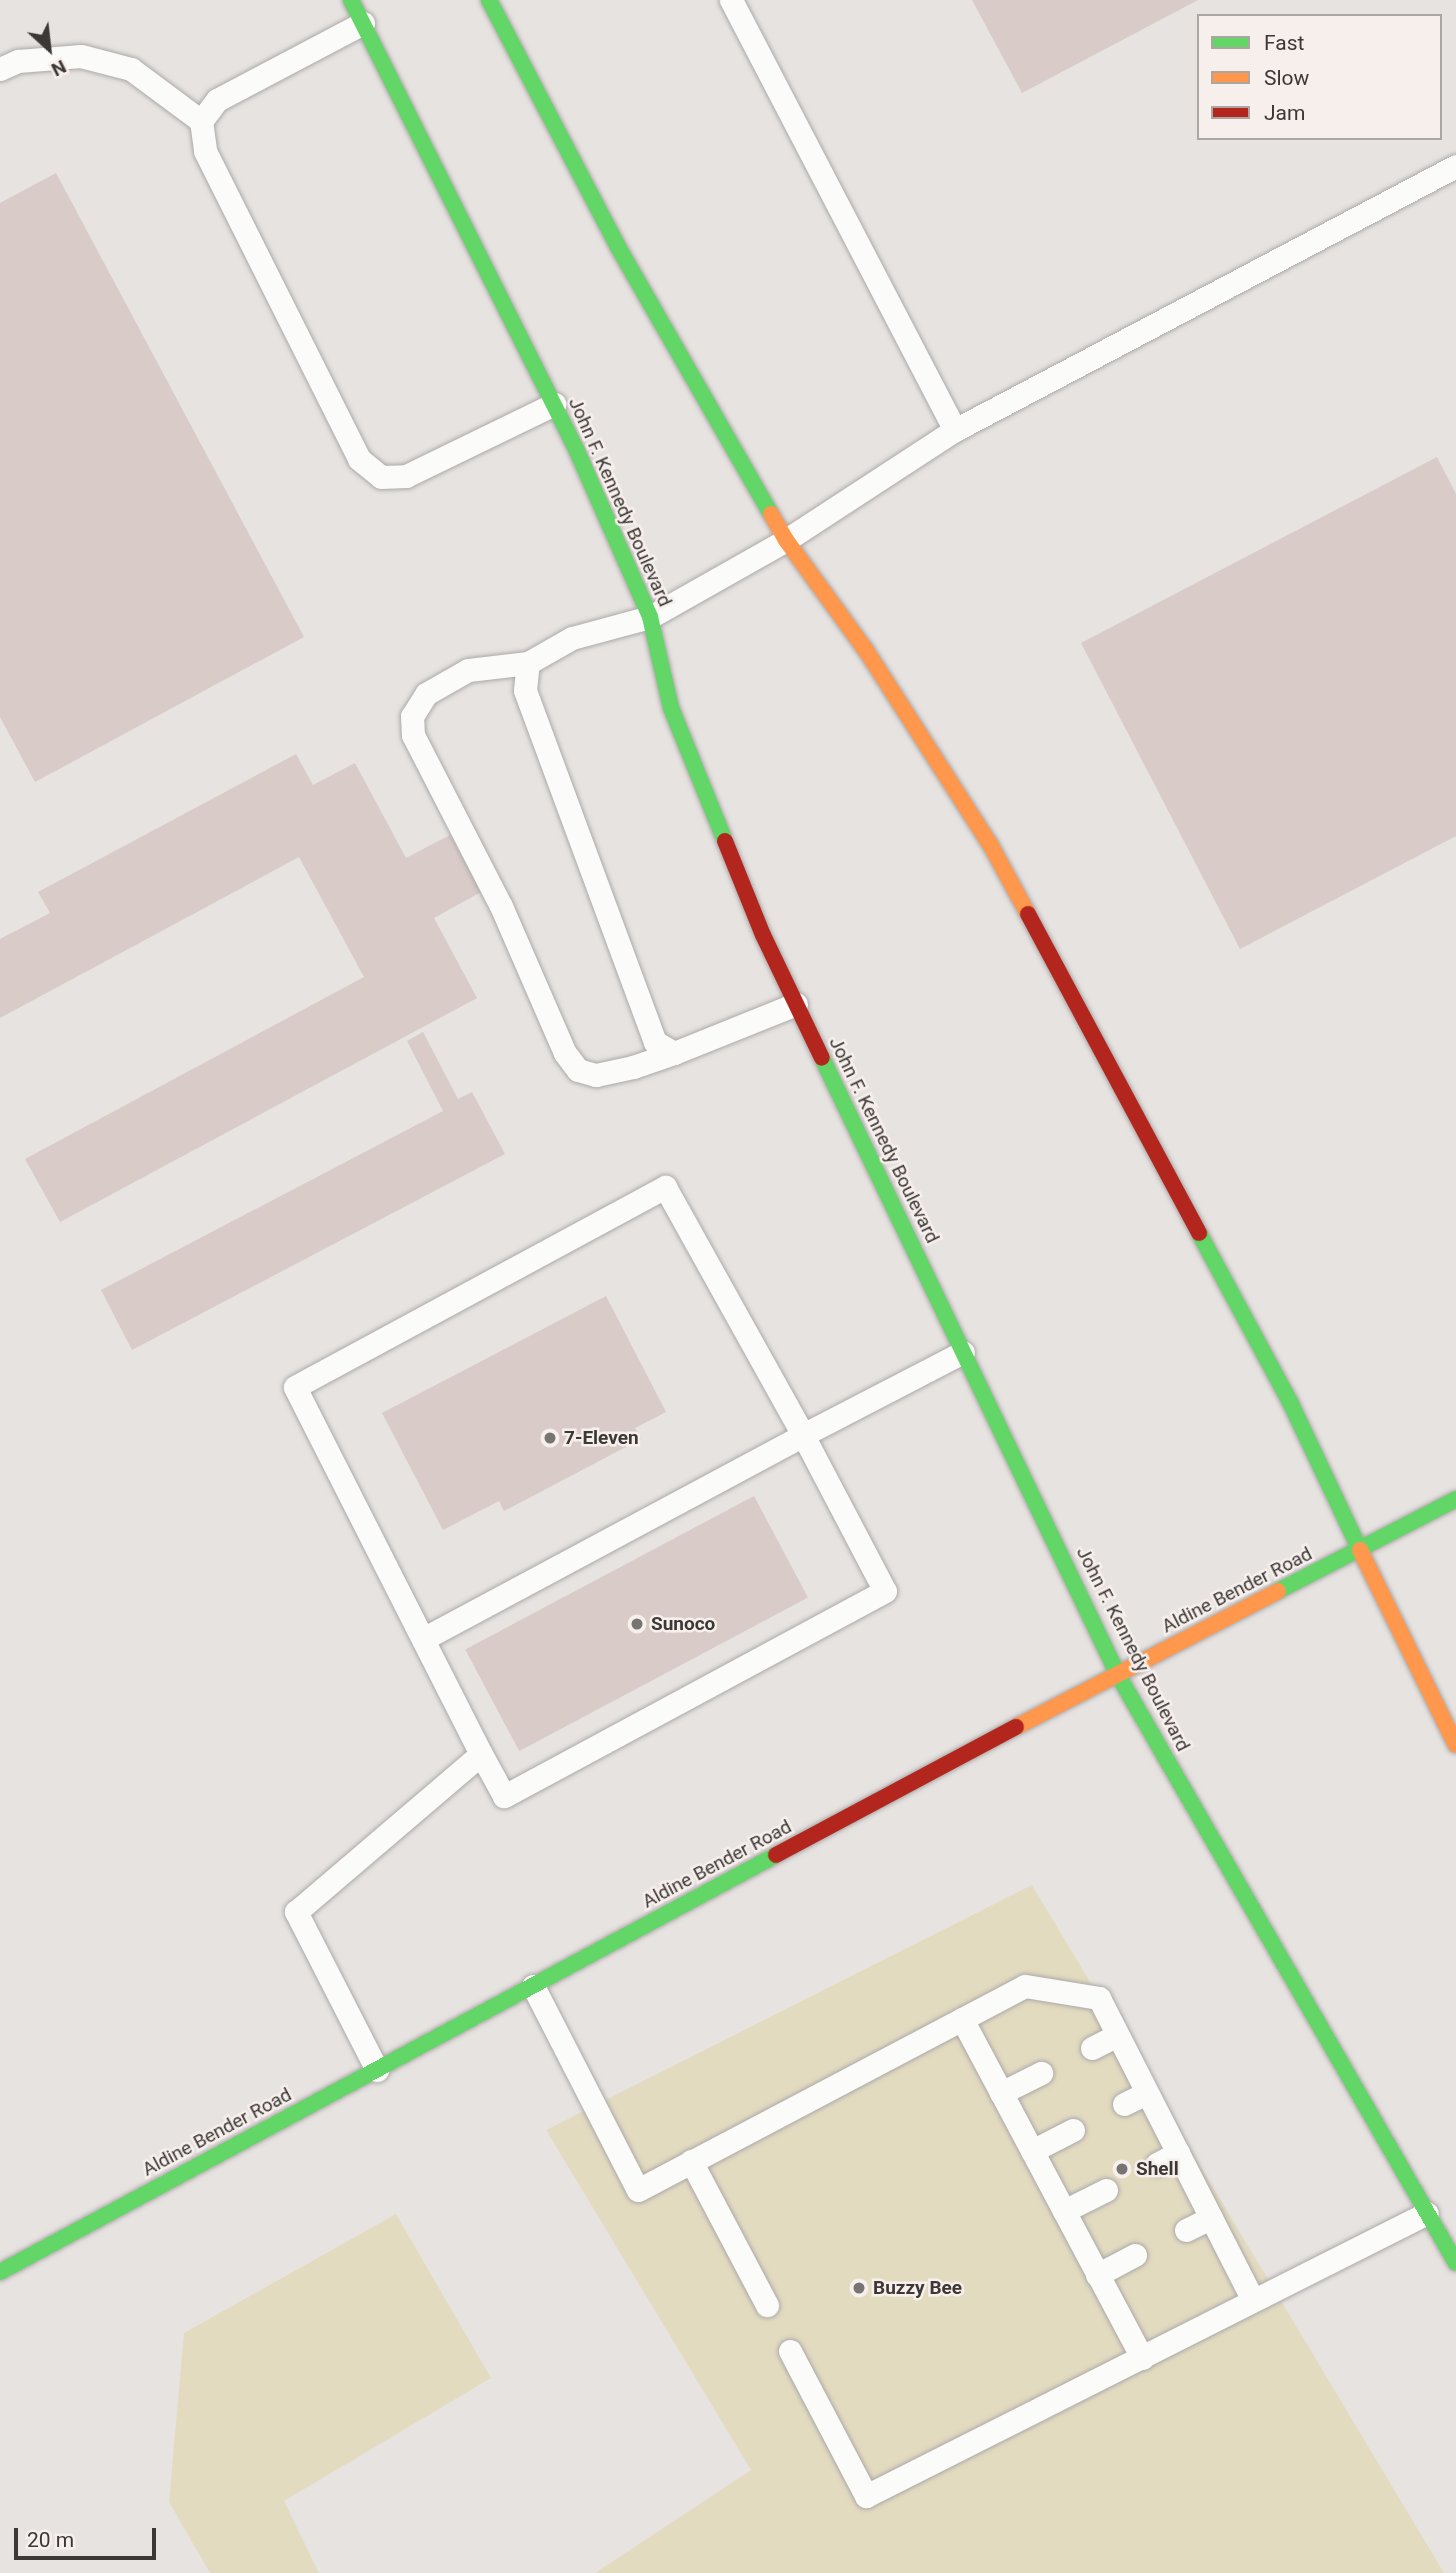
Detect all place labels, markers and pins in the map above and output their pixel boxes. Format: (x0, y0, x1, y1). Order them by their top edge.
place label: 7-Eleven (564, 1427, 639, 1449)
marker: 7-Eleven (542, 1430, 558, 1446)
place label: Sunoco (651, 1613, 715, 1635)
marker: Sunoco (629, 1616, 645, 1632)
place label: Shell (1136, 2158, 1179, 2180)
marker: Shell (1114, 2161, 1130, 2177)
place label: Buzzy Bee (873, 2277, 962, 2299)
marker: Buzzy Bee (851, 2280, 867, 2296)

